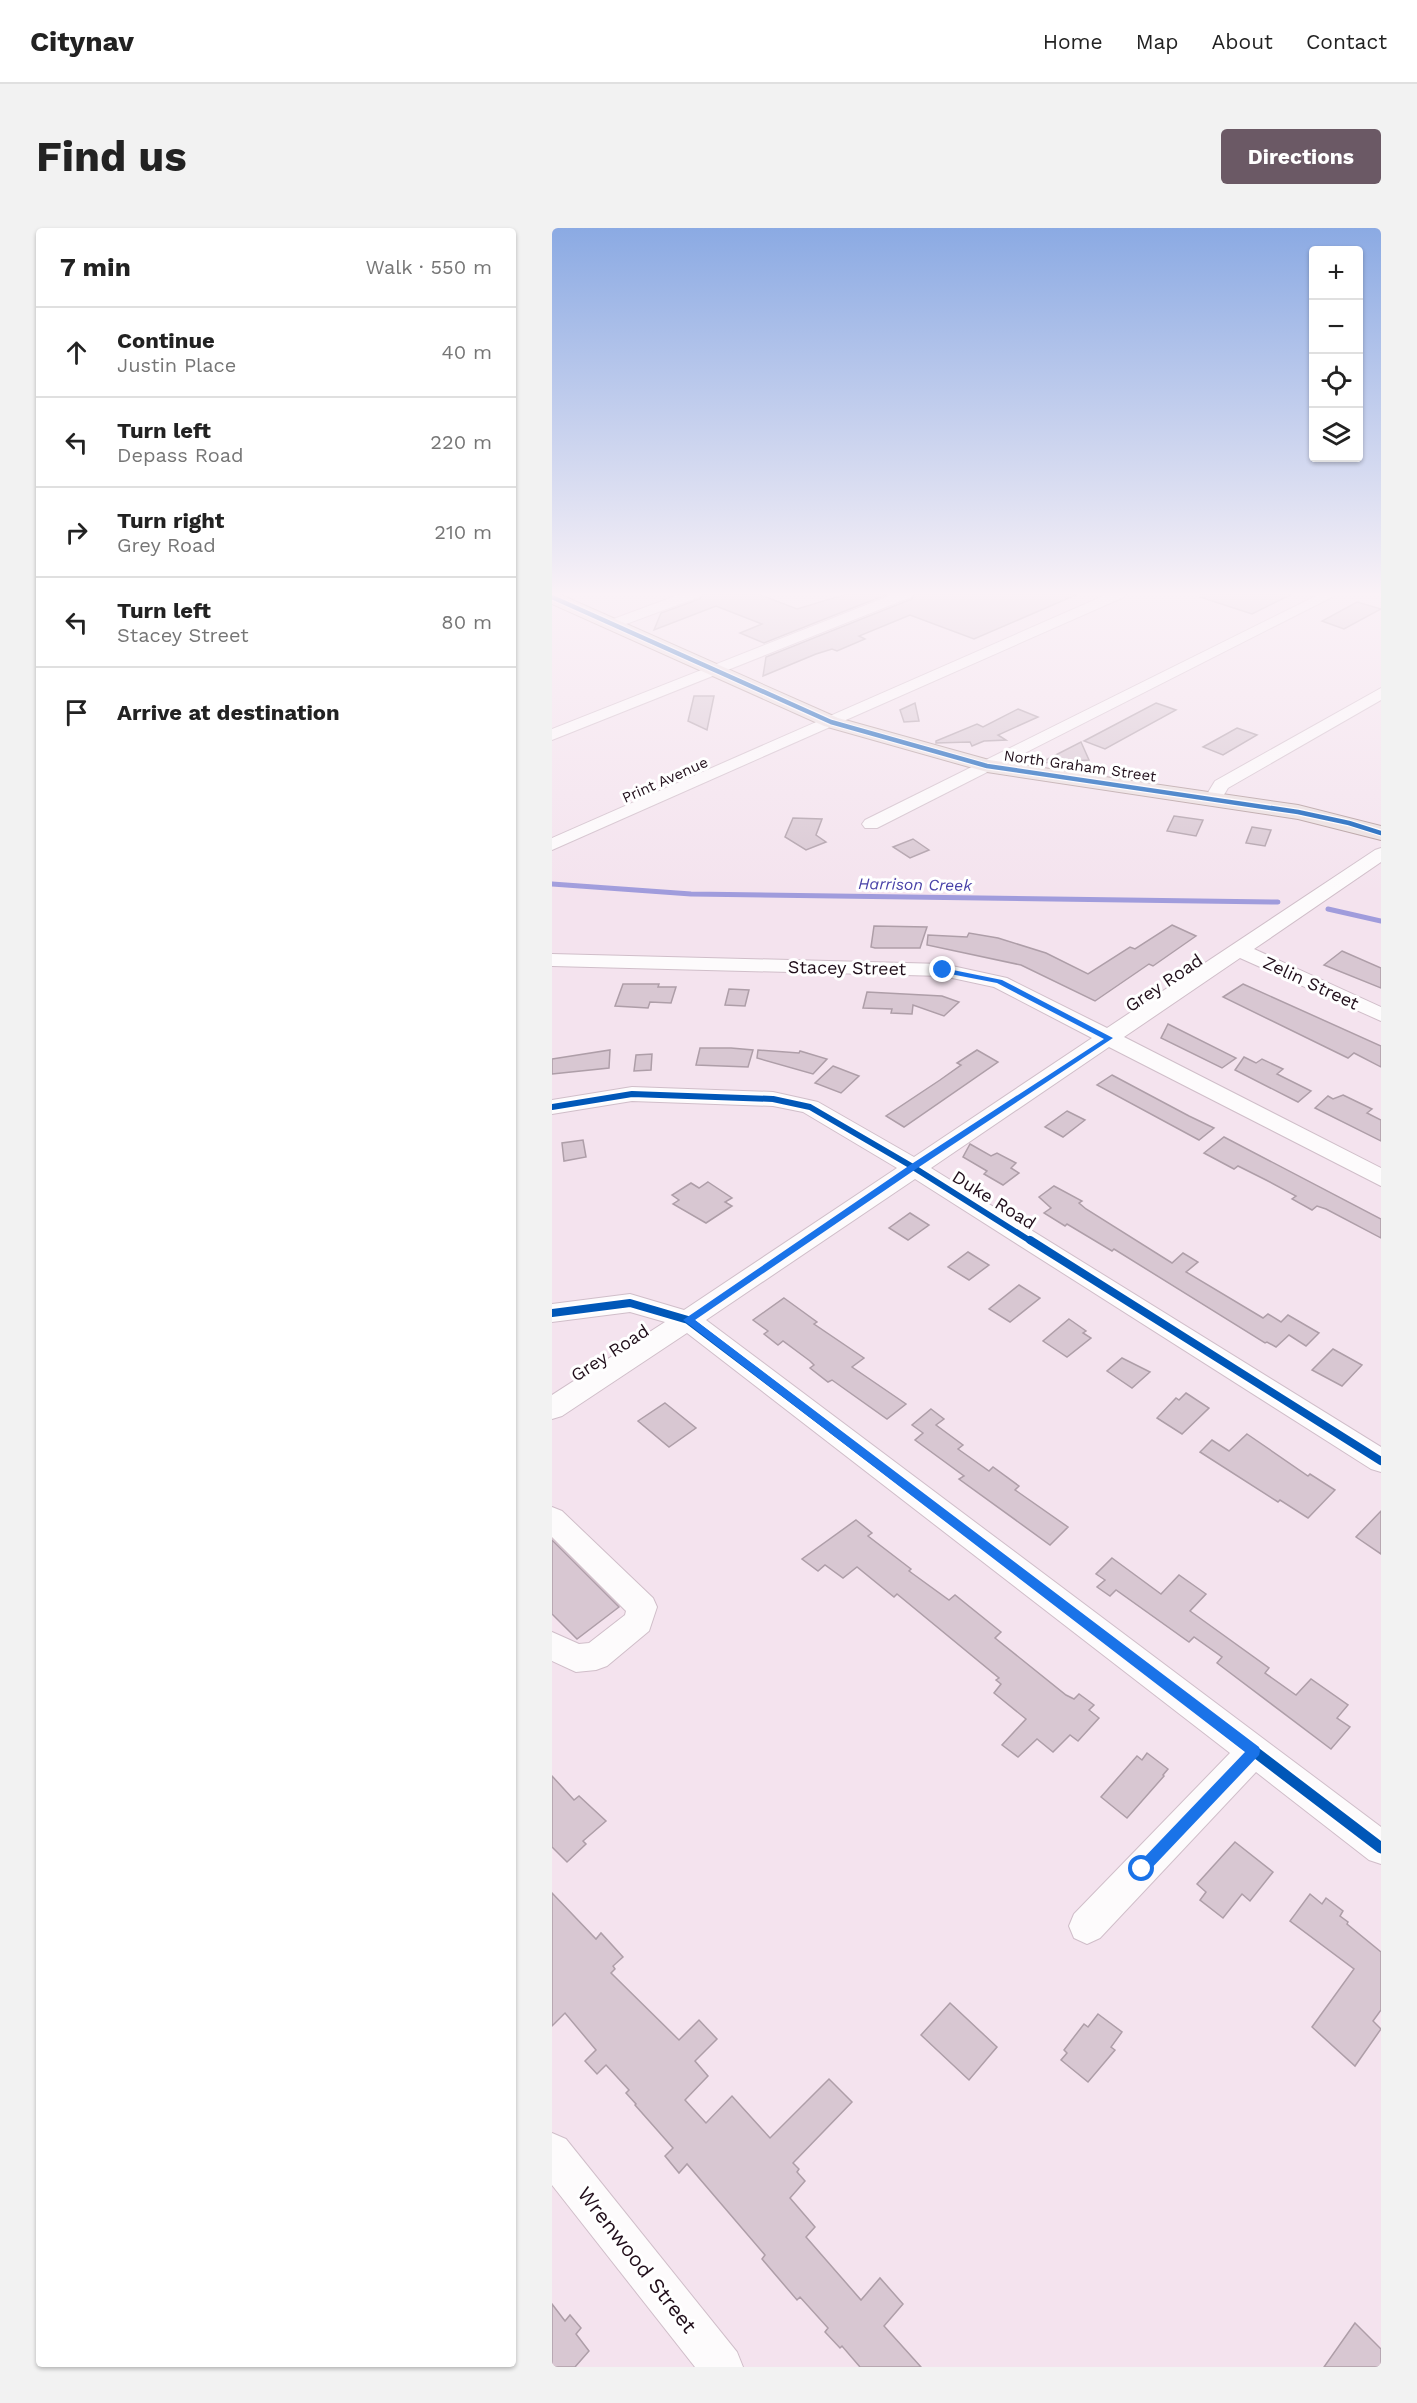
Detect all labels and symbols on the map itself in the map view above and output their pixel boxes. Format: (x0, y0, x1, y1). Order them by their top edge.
street label: North Graham Street (1003, 746, 1158, 786)
street label: Print Avenue (619, 753, 711, 807)
water label: Harrison Creek (858, 874, 973, 895)
street label: Grey Road (1121, 949, 1206, 1016)
street label: Zelin Street (1260, 951, 1363, 1014)
street label: Stacey Street (788, 956, 907, 979)
route end (929, 956, 955, 982)
street label: Duke Road (949, 1166, 1040, 1234)
street label: Grey Road (567, 1320, 653, 1386)
route start (1128, 1855, 1154, 1881)
street label: Wrenwood Street (573, 2182, 702, 2338)

